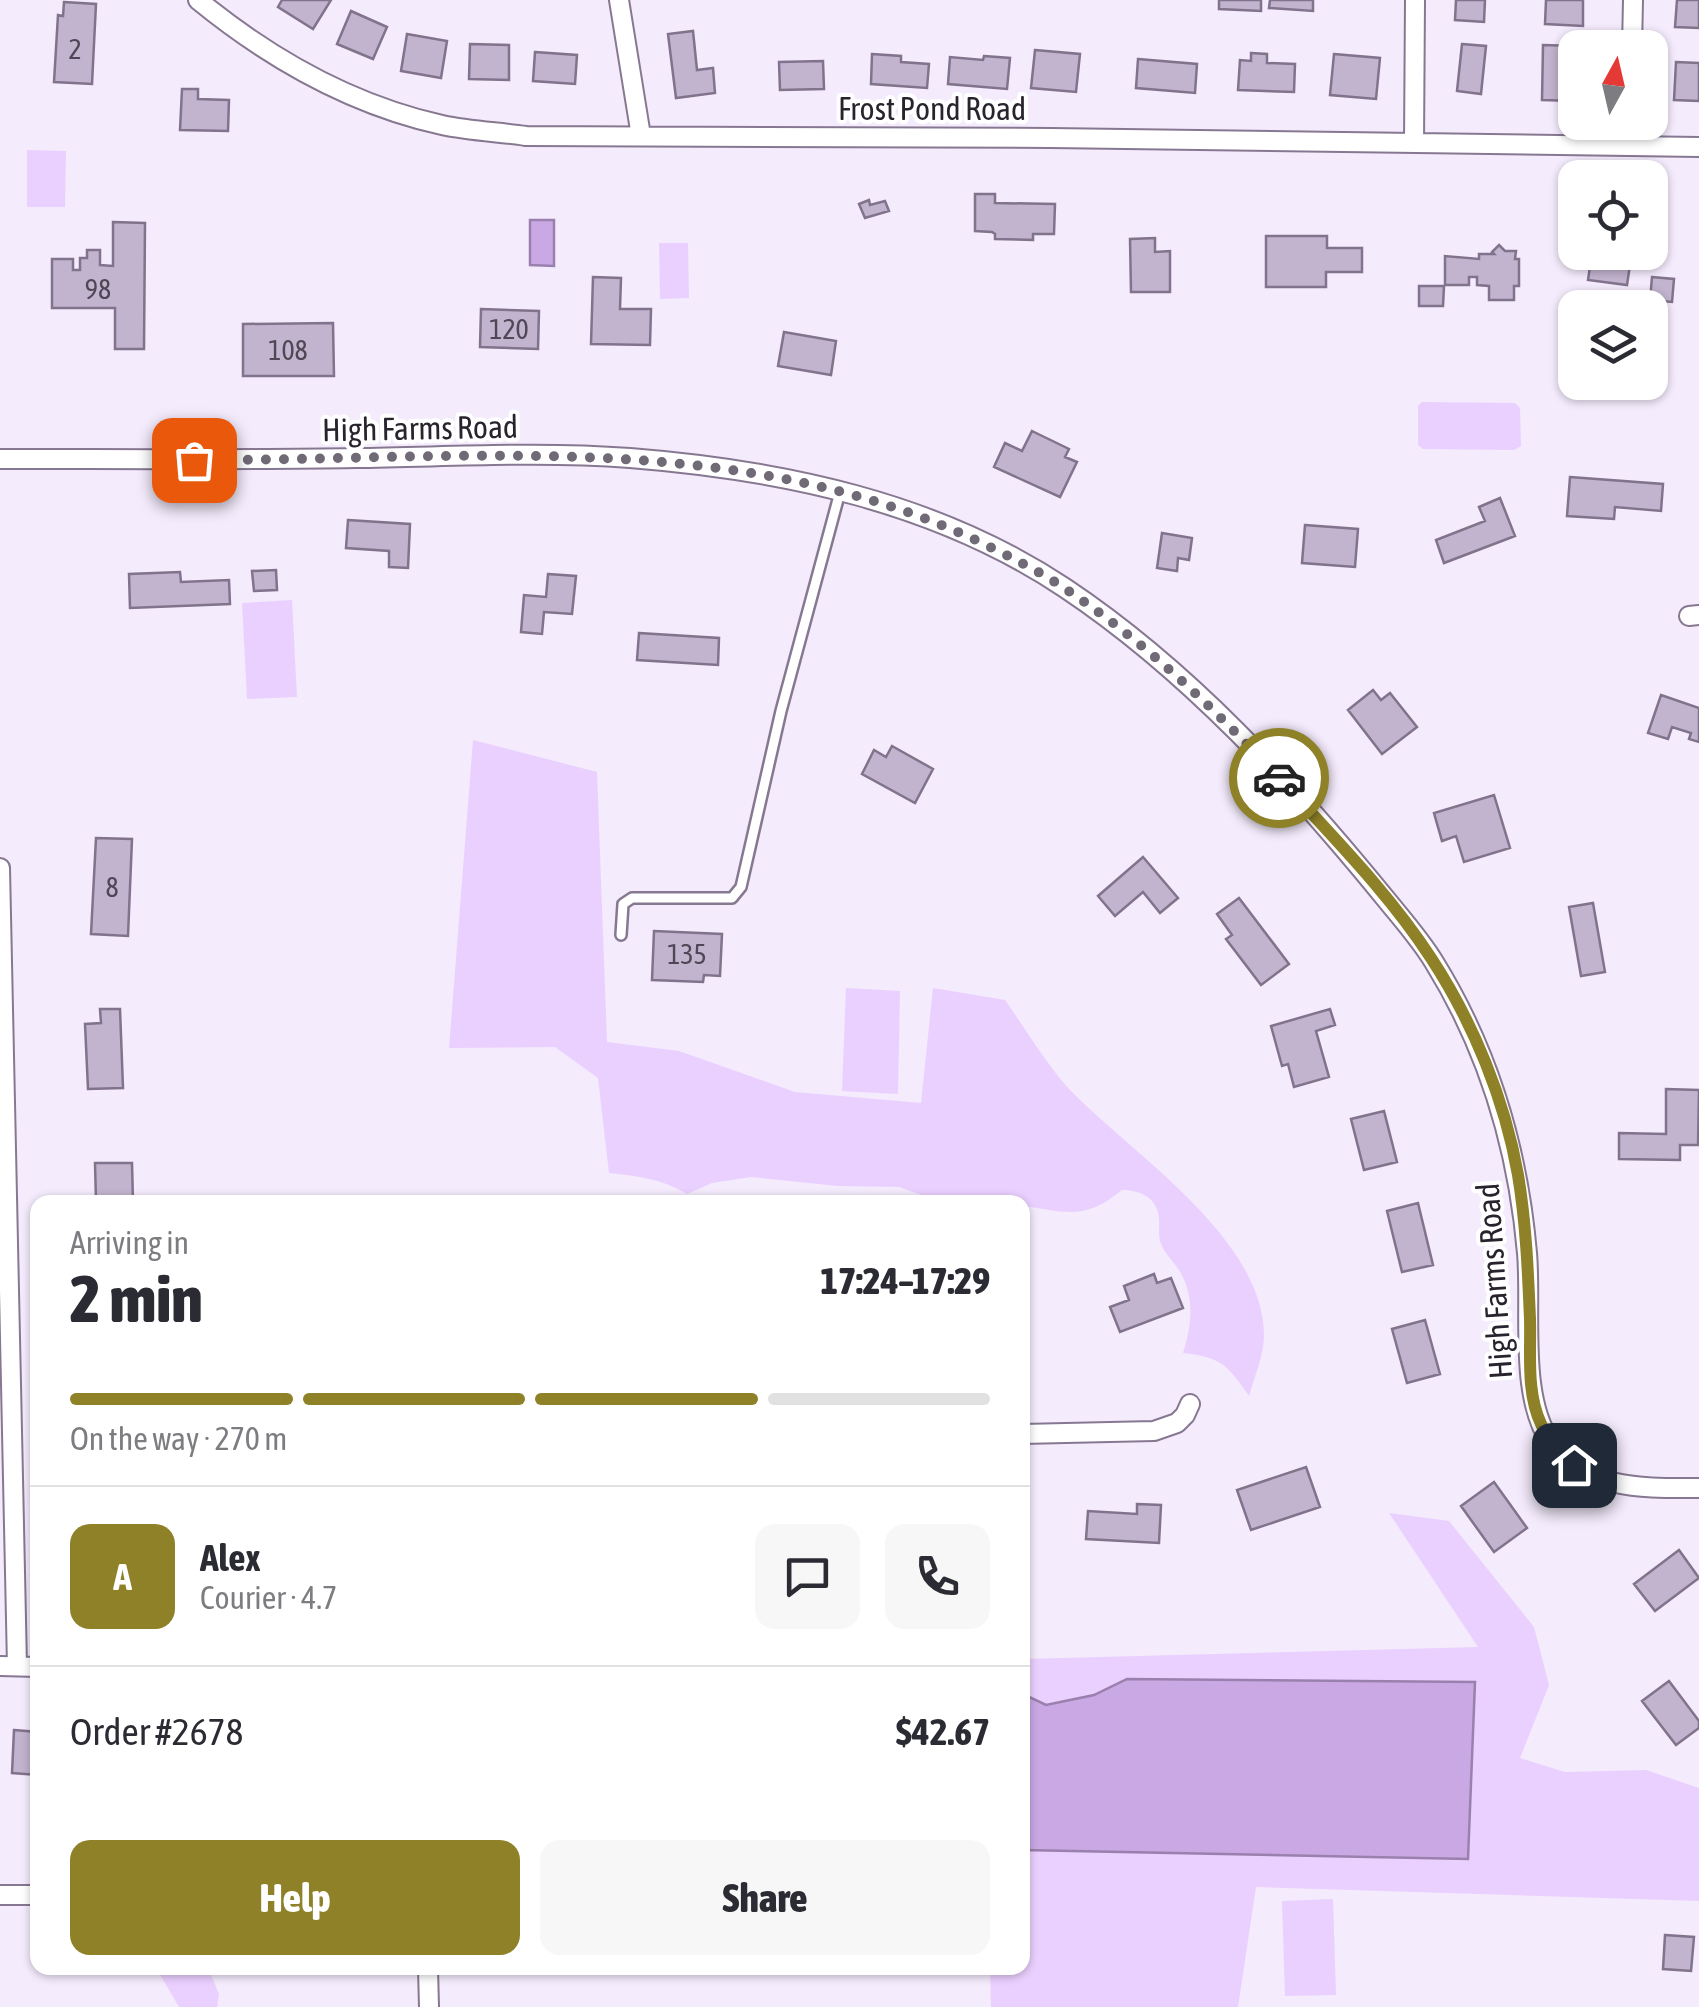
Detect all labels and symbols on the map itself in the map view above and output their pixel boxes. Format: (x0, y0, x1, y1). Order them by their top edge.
north arrow (1558, 30, 1668, 140)
house number: 2 (68, 33, 82, 65)
street label: Frost Pond Road (838, 90, 1026, 127)
house number: 98 (85, 273, 111, 305)
house number: 120 (489, 313, 529, 345)
house number: 108 (268, 334, 308, 366)
street label: High Farms Road (322, 408, 518, 448)
pin (152, 418, 237, 503)
courier (1229, 728, 1329, 828)
house number: 8 (105, 871, 119, 903)
house number: 135 (667, 938, 707, 970)
street label: High Farms Road (1469, 1182, 1519, 1380)
pin (1532, 1423, 1617, 1508)

